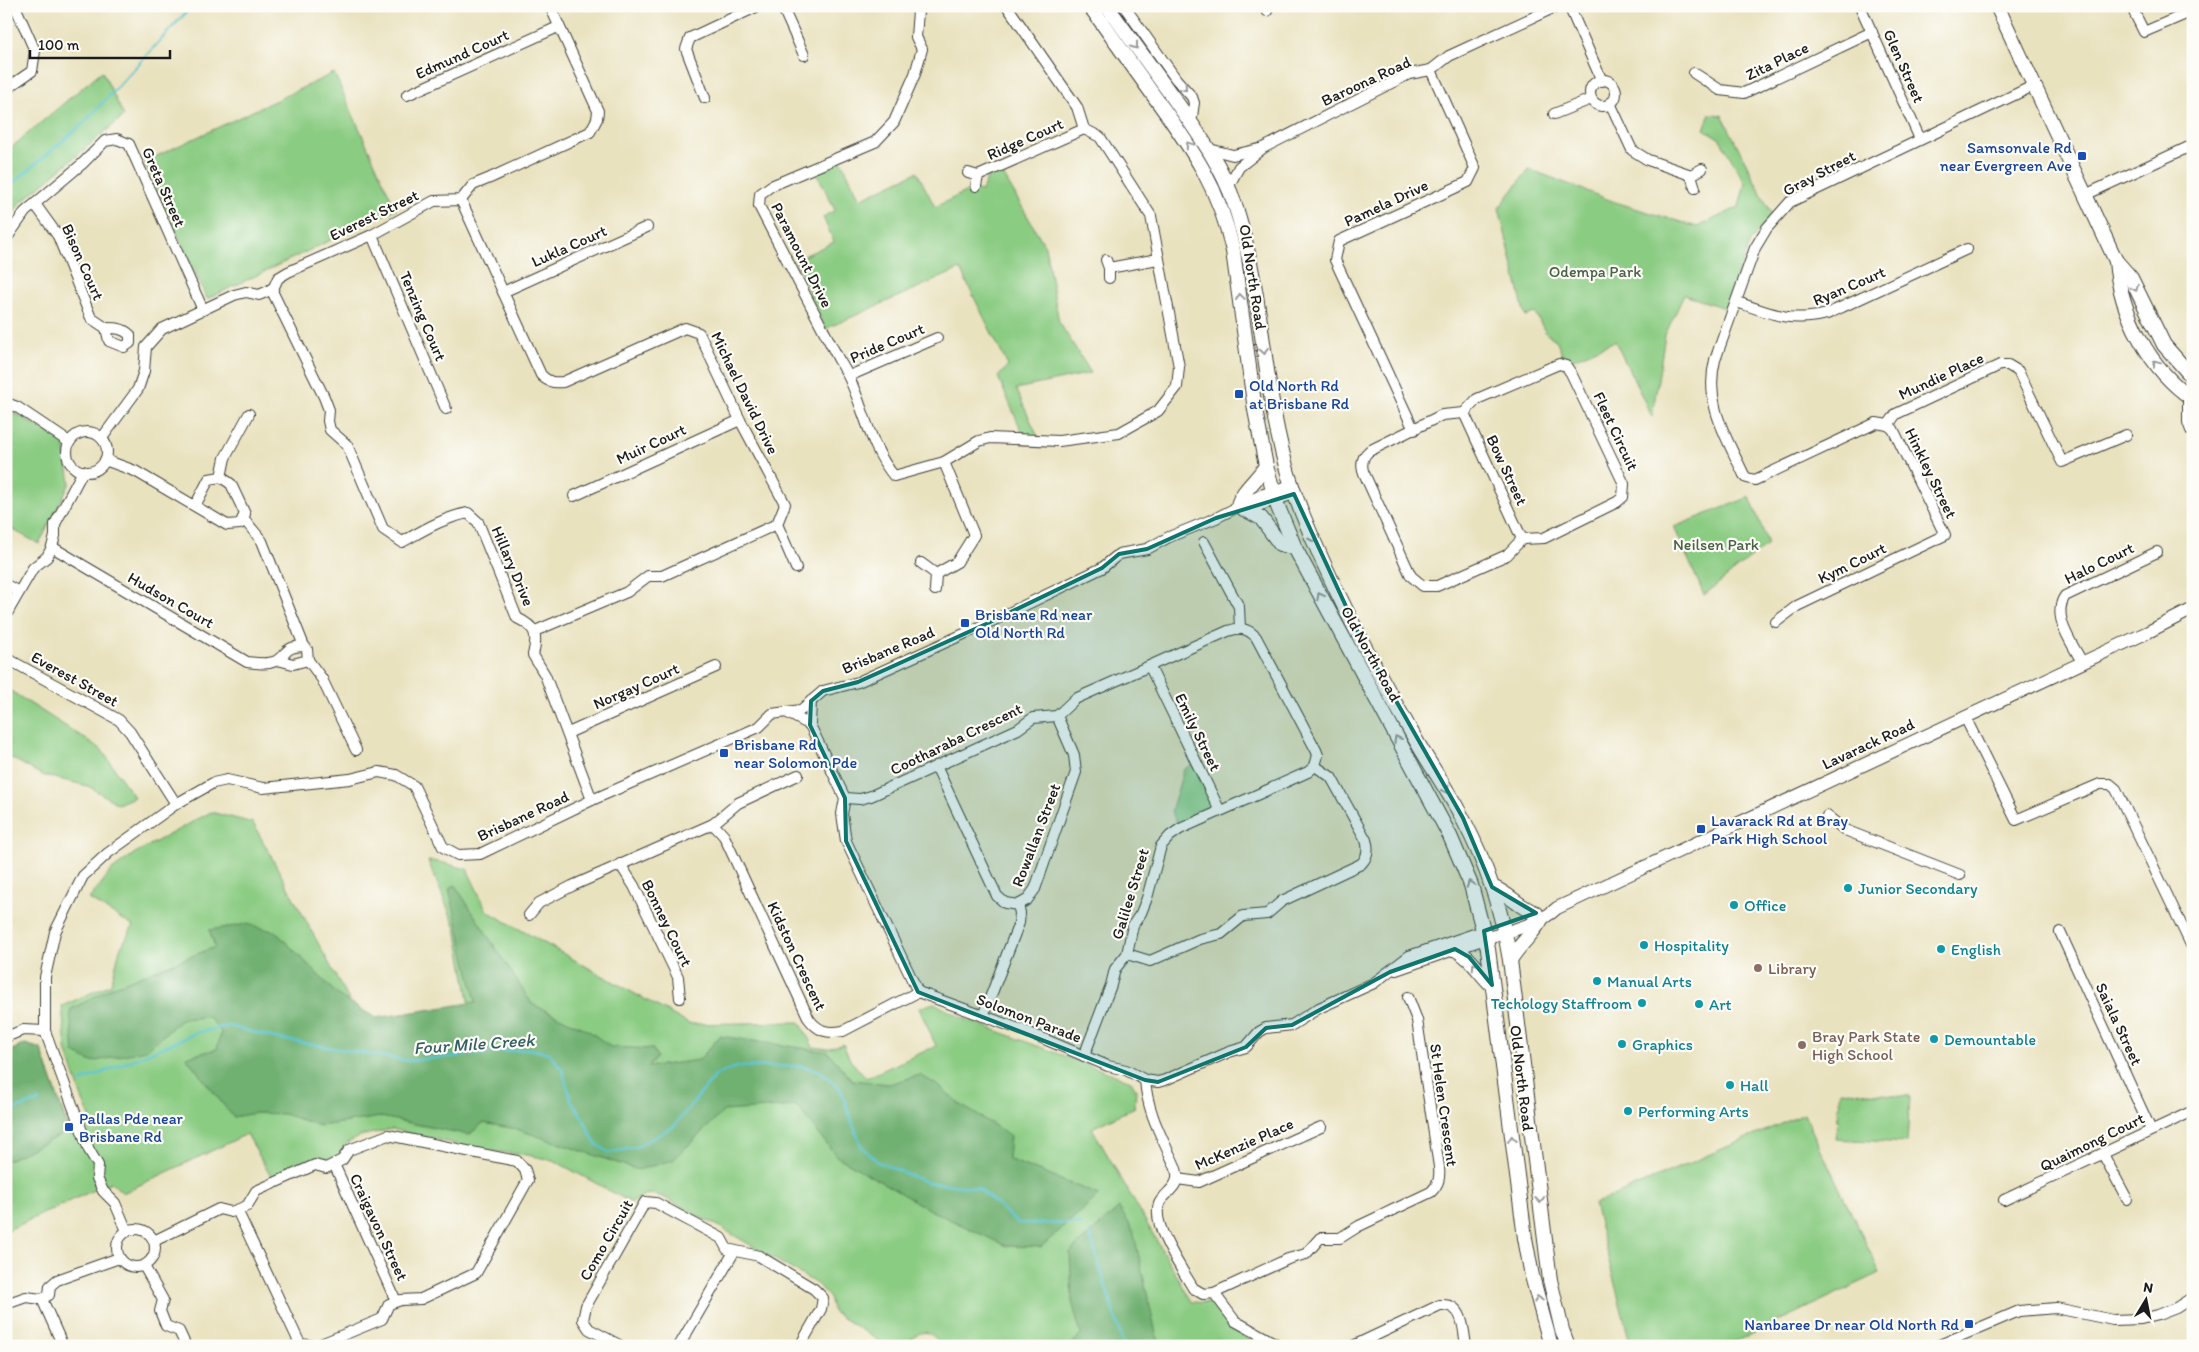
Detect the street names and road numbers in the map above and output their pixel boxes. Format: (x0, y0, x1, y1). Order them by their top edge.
street label: Edmund Court (412, 25, 512, 83)
street label: Glen Street (1879, 27, 1929, 105)
street label: Zita Place (1742, 38, 1812, 84)
street label: Baroona Road (1318, 52, 1414, 110)
street label: Ridge Court (984, 114, 1066, 164)
street label: Greta Street (138, 144, 190, 230)
street label: Gray Street (1779, 146, 1859, 200)
street label: Pamela Drive (1341, 175, 1431, 231)
street label: Everest Street (326, 185, 422, 245)
street label: Paramount Drive (767, 199, 837, 311)
street label: Bison Court (58, 221, 108, 303)
street label: Lukla Court (528, 221, 610, 271)
street label: Old North Road (1235, 223, 1271, 331)
street label: Ryan Court (1810, 262, 1888, 310)
street label: Tenzing Court (396, 268, 450, 364)
street label: Pride Court (847, 319, 927, 367)
street label: Michael David Drive (707, 329, 783, 457)
street label: Mundie Place (1896, 348, 1986, 404)
street label: Fleet Circuit (1589, 389, 1643, 473)
street label: Muir Court (613, 420, 689, 468)
street label: Hinkley Street (1901, 425, 1961, 521)
street label: Bow Street (1482, 432, 1532, 508)
street label: Hillary Drive (488, 523, 538, 609)
street label: Kym Court (1815, 538, 1889, 588)
street label: Halo Court (2061, 538, 2137, 588)
street label: Hudson Court (125, 568, 217, 632)
street label: Old North Road (1337, 603, 1405, 705)
street label: Brisbane Road (839, 622, 938, 678)
street label: Everest Street (28, 647, 122, 711)
street label: Norgay Court (590, 659, 682, 713)
street label: Emily Street (1171, 690, 1225, 774)
street label: Cootharaba Crescent (887, 699, 1025, 779)
street label: Lavarack Road (1819, 714, 1918, 774)
street label: Rowallan Street (1008, 781, 1064, 889)
street label: Brisbane Road (474, 786, 572, 845)
street label: Galilee Street (1107, 846, 1153, 942)
street label: Bonney Court (638, 876, 696, 970)
street label: Kidston Crescent (763, 899, 831, 1013)
street label: Saiala Street (2092, 980, 2146, 1068)
street label: Solomon Parade (974, 989, 1084, 1047)
street label: Old North Road (1506, 1024, 1538, 1132)
street label: St Helen Crescent (1426, 1042, 1462, 1168)
street label: Quaimong Court (2037, 1108, 2147, 1176)
street label: McKenzie Place (1192, 1114, 1296, 1174)
street label: Craigavon Street (346, 1170, 412, 1284)
street label: Como Circuit (575, 1196, 637, 1284)

